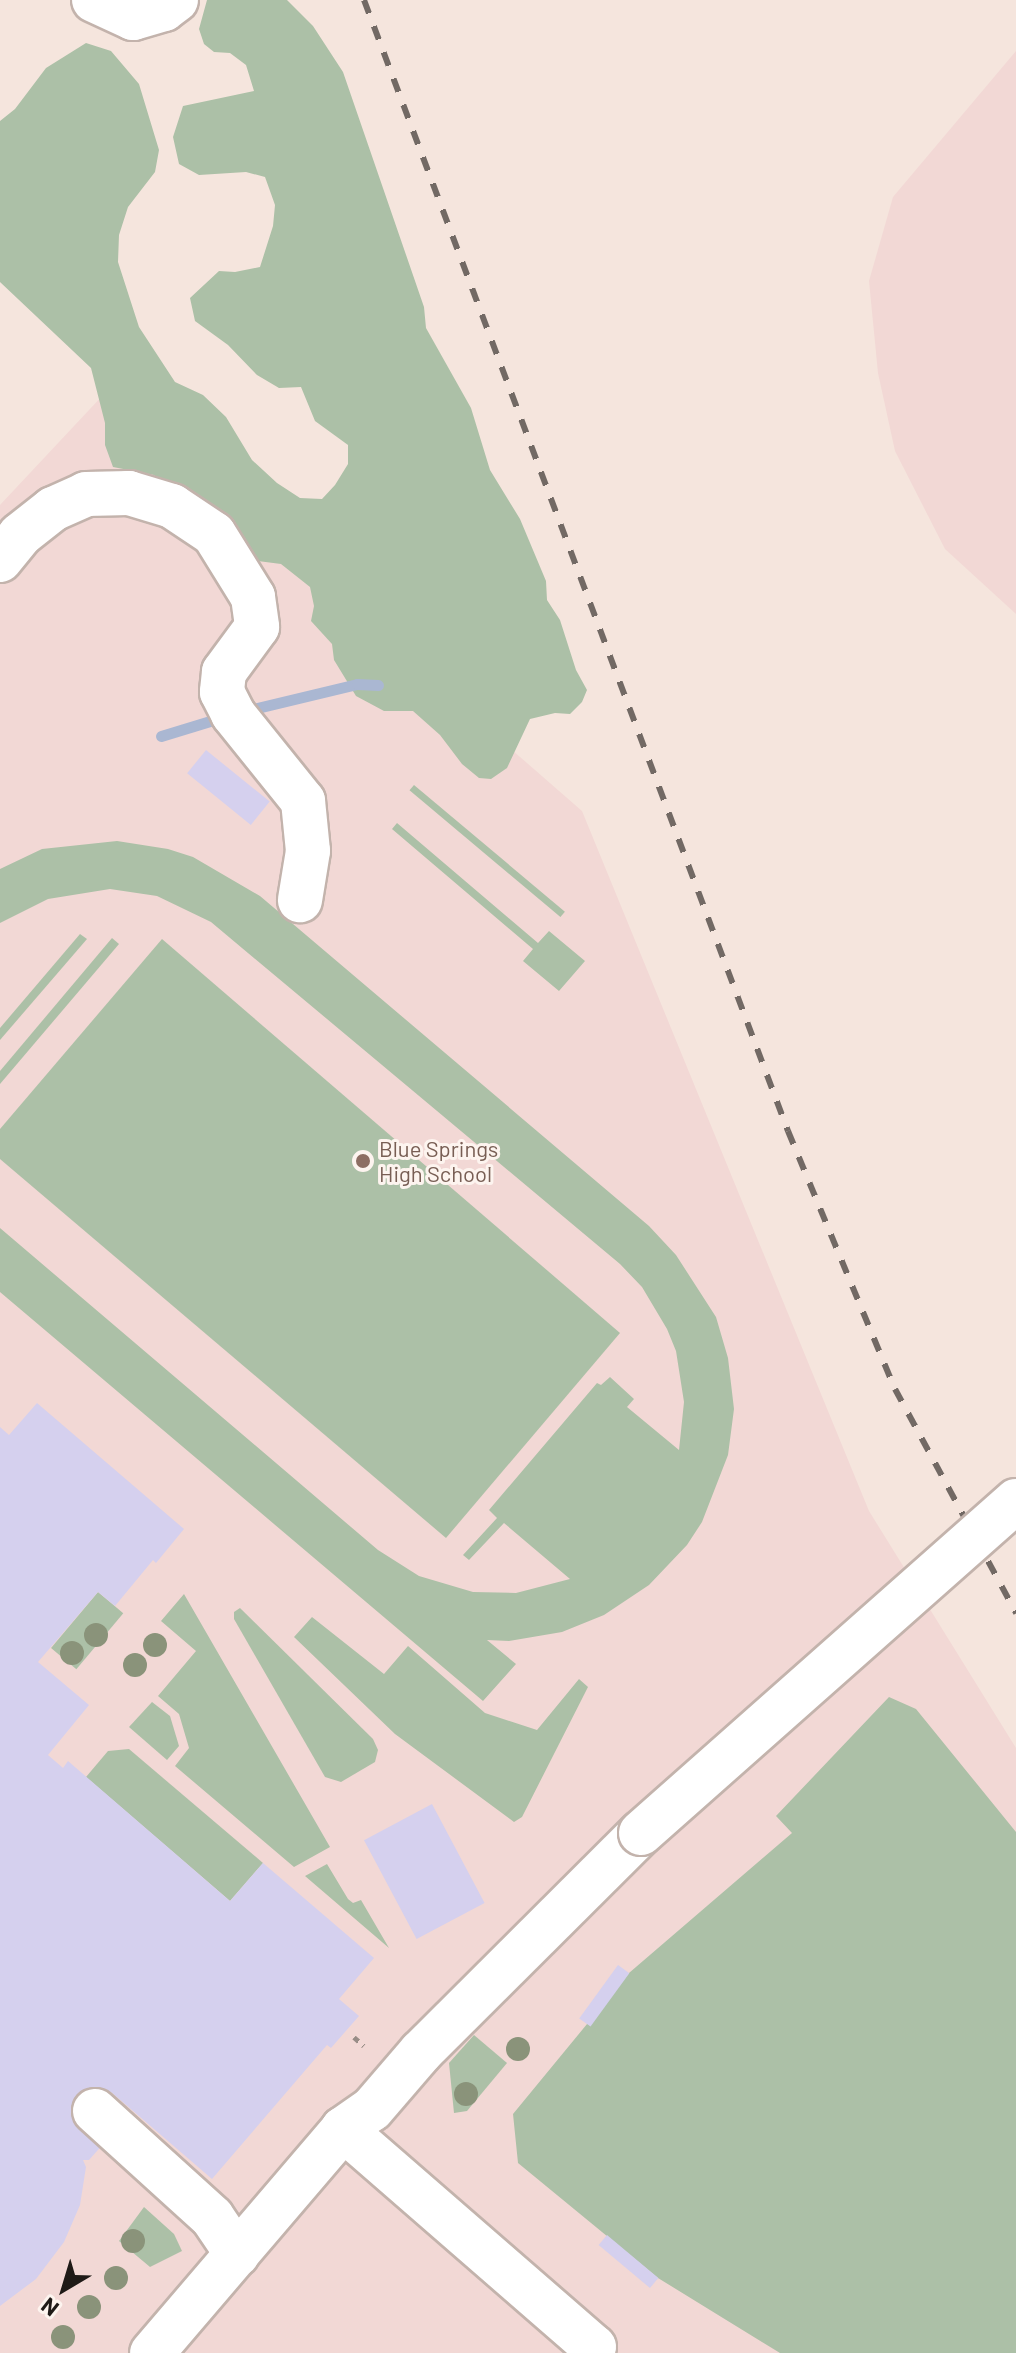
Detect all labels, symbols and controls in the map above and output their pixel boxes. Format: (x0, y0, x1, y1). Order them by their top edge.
place label: Blue Springs High School (379, 1135, 498, 1186)
marker: Blue Springs High School (354, 1152, 372, 1170)
north arrow (24, 2249, 104, 2329)
text: N (35, 2293, 63, 2323)

